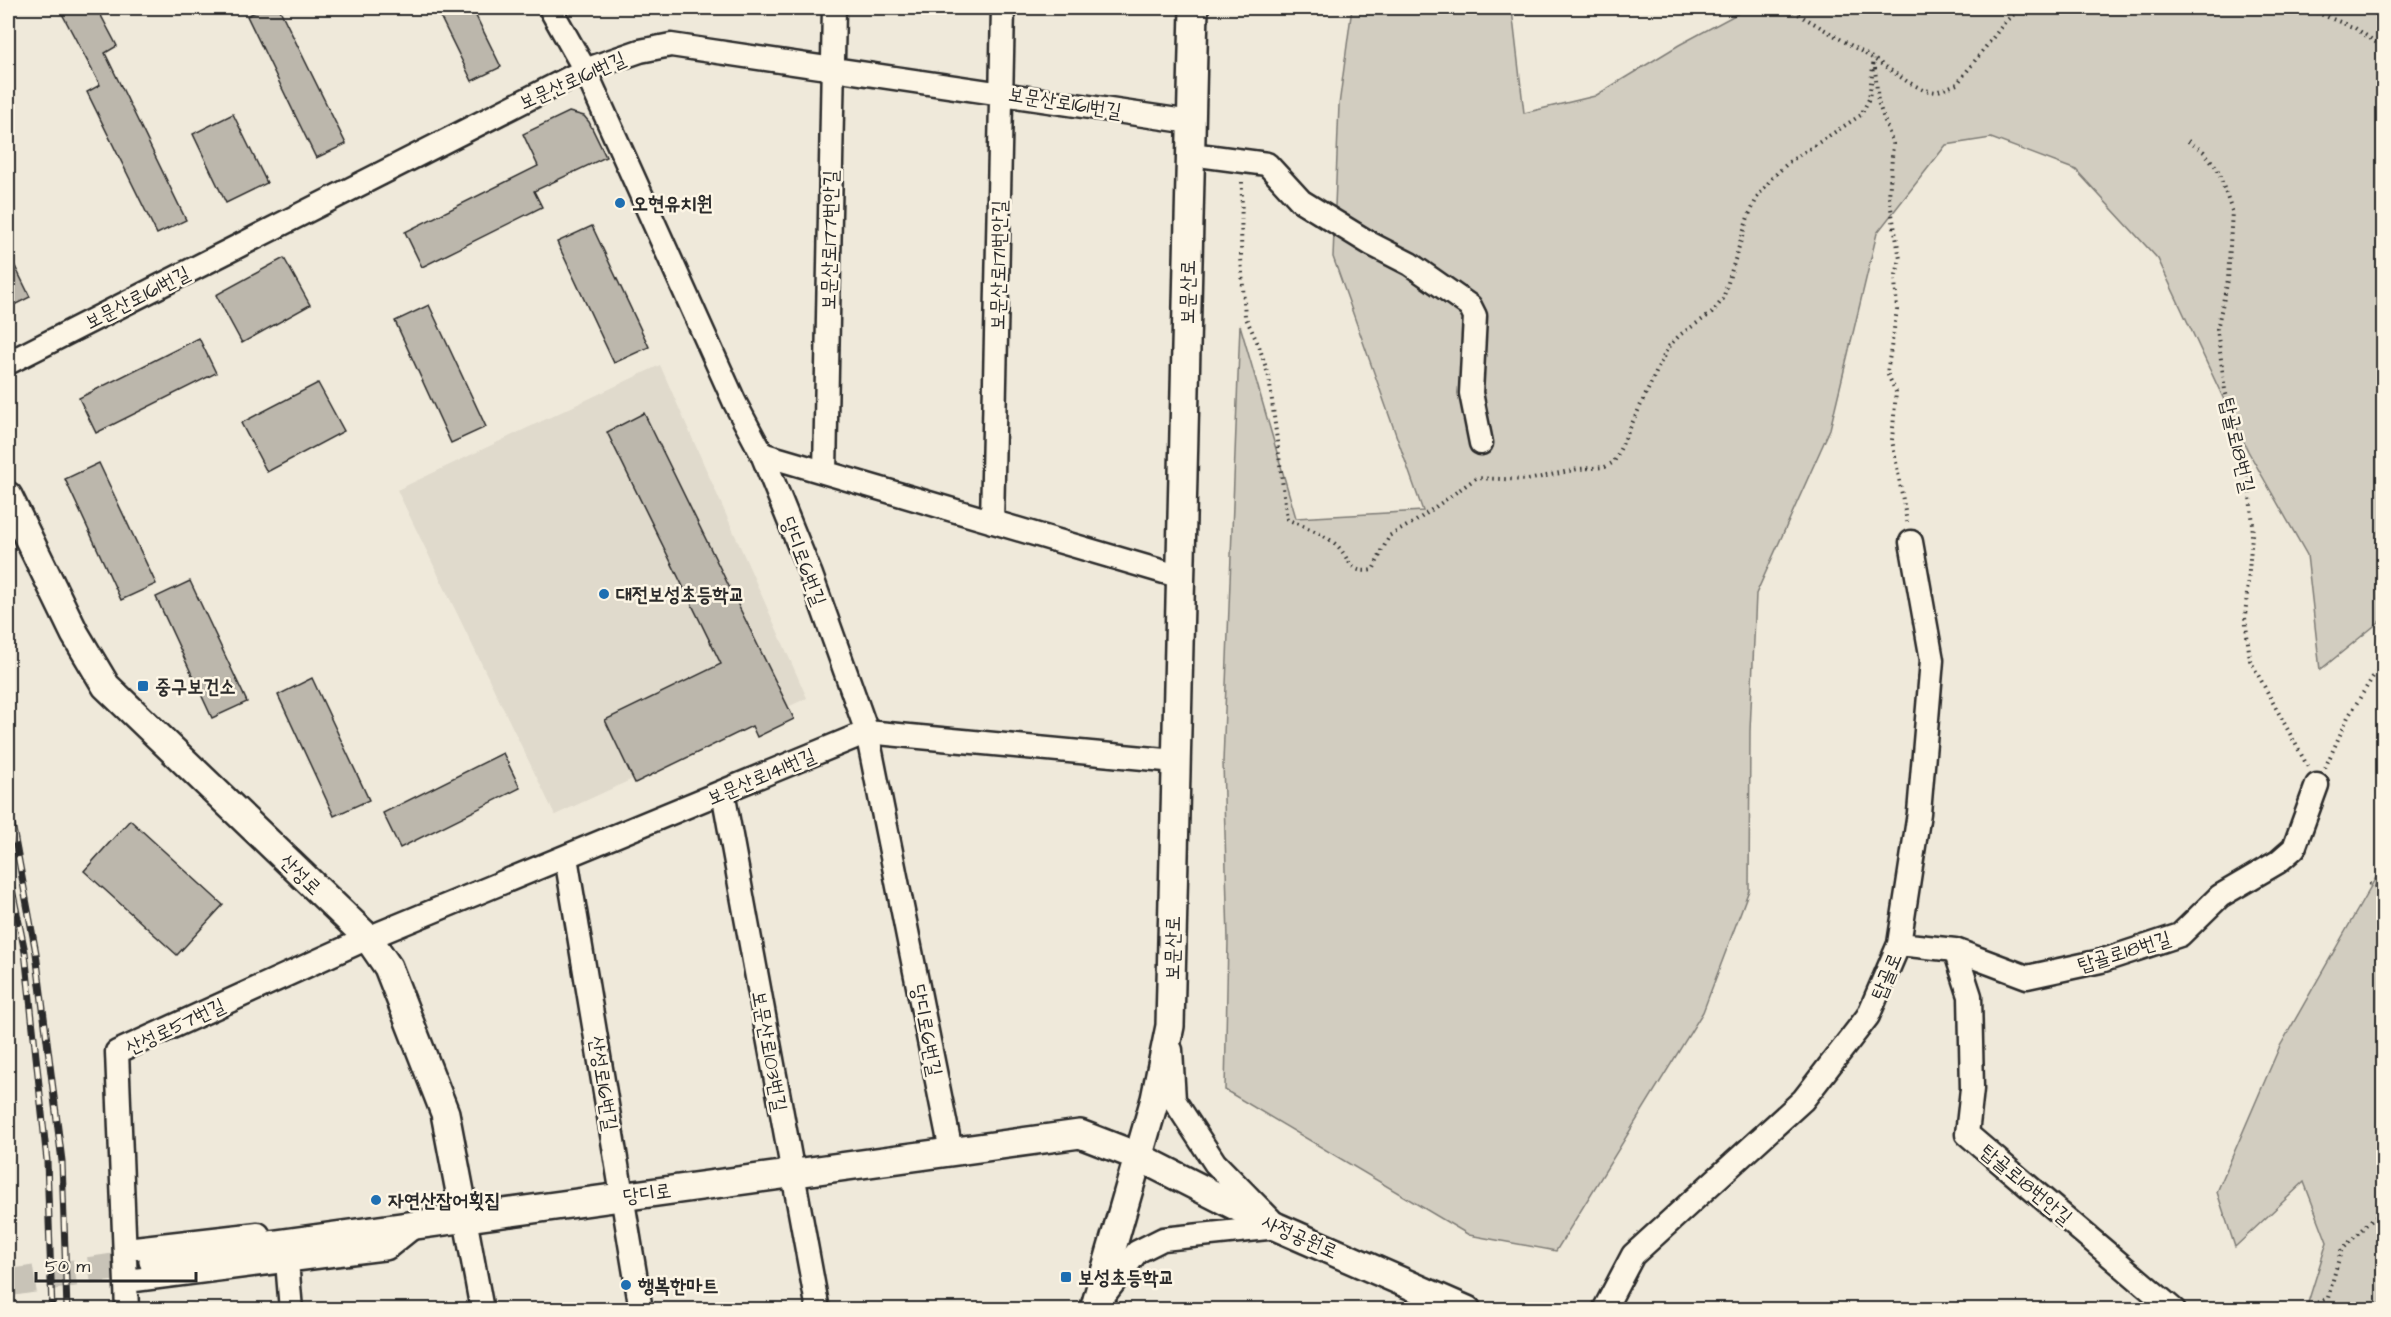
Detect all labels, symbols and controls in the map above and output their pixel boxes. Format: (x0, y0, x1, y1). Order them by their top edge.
street label: 보문산로161번길 (515, 45, 630, 117)
street label: 보문산로161번길 (1006, 80, 1123, 126)
street label: 보문산로177번안길 (815, 170, 845, 310)
place label: 오현유치원 (632, 190, 712, 218)
marker: 오현유치원 (613, 196, 627, 210)
street label: 보문산로171번안길 (984, 200, 1014, 330)
street label: 보문산로161번길 (80, 259, 195, 336)
street label: 보문산로 (1173, 260, 1203, 324)
street label: 탑골로18번길 (2213, 395, 2261, 495)
street label: 당디로6번길 (773, 513, 833, 610)
place label: 대전보성초등학교 (616, 581, 745, 609)
marker: 대전보성초등학교 (597, 587, 611, 601)
place label: 중구보건소 (155, 673, 235, 701)
marker: 중구보건소 (136, 679, 150, 693)
street label: 보문산로141번길 (703, 742, 820, 812)
street label: 산성로 (273, 848, 327, 902)
street label: 보문산로 (1158, 916, 1188, 980)
street label: 탑골로18번길 (2074, 925, 2174, 979)
street label: 탑골로 (1865, 949, 1909, 1004)
street label: 당디로6번길 (903, 982, 949, 1079)
street label: 보문산로103번길 (745, 989, 793, 1114)
street label: 산성로57번길 (121, 992, 230, 1062)
street label: 산성로16번길 (582, 1034, 624, 1133)
street label: 탑골로18번안길 (1974, 1138, 2078, 1232)
street label: 당디로 (621, 1177, 673, 1211)
place label: 자연산잡어횟집 (388, 1187, 501, 1215)
marker: 자연산잡어횟집 (369, 1193, 383, 1207)
street label: 사정공원로 (1257, 1208, 1342, 1266)
scale bar (36, 1245, 196, 1283)
text: 50 m (45, 1254, 90, 1279)
place label: 보성초등학교 (1078, 1264, 1175, 1292)
marker: 보성초등학교 (1059, 1270, 1073, 1284)
place label: 행복한마트 (637, 1272, 718, 1300)
marker: 행복한마트 (619, 1278, 633, 1292)

